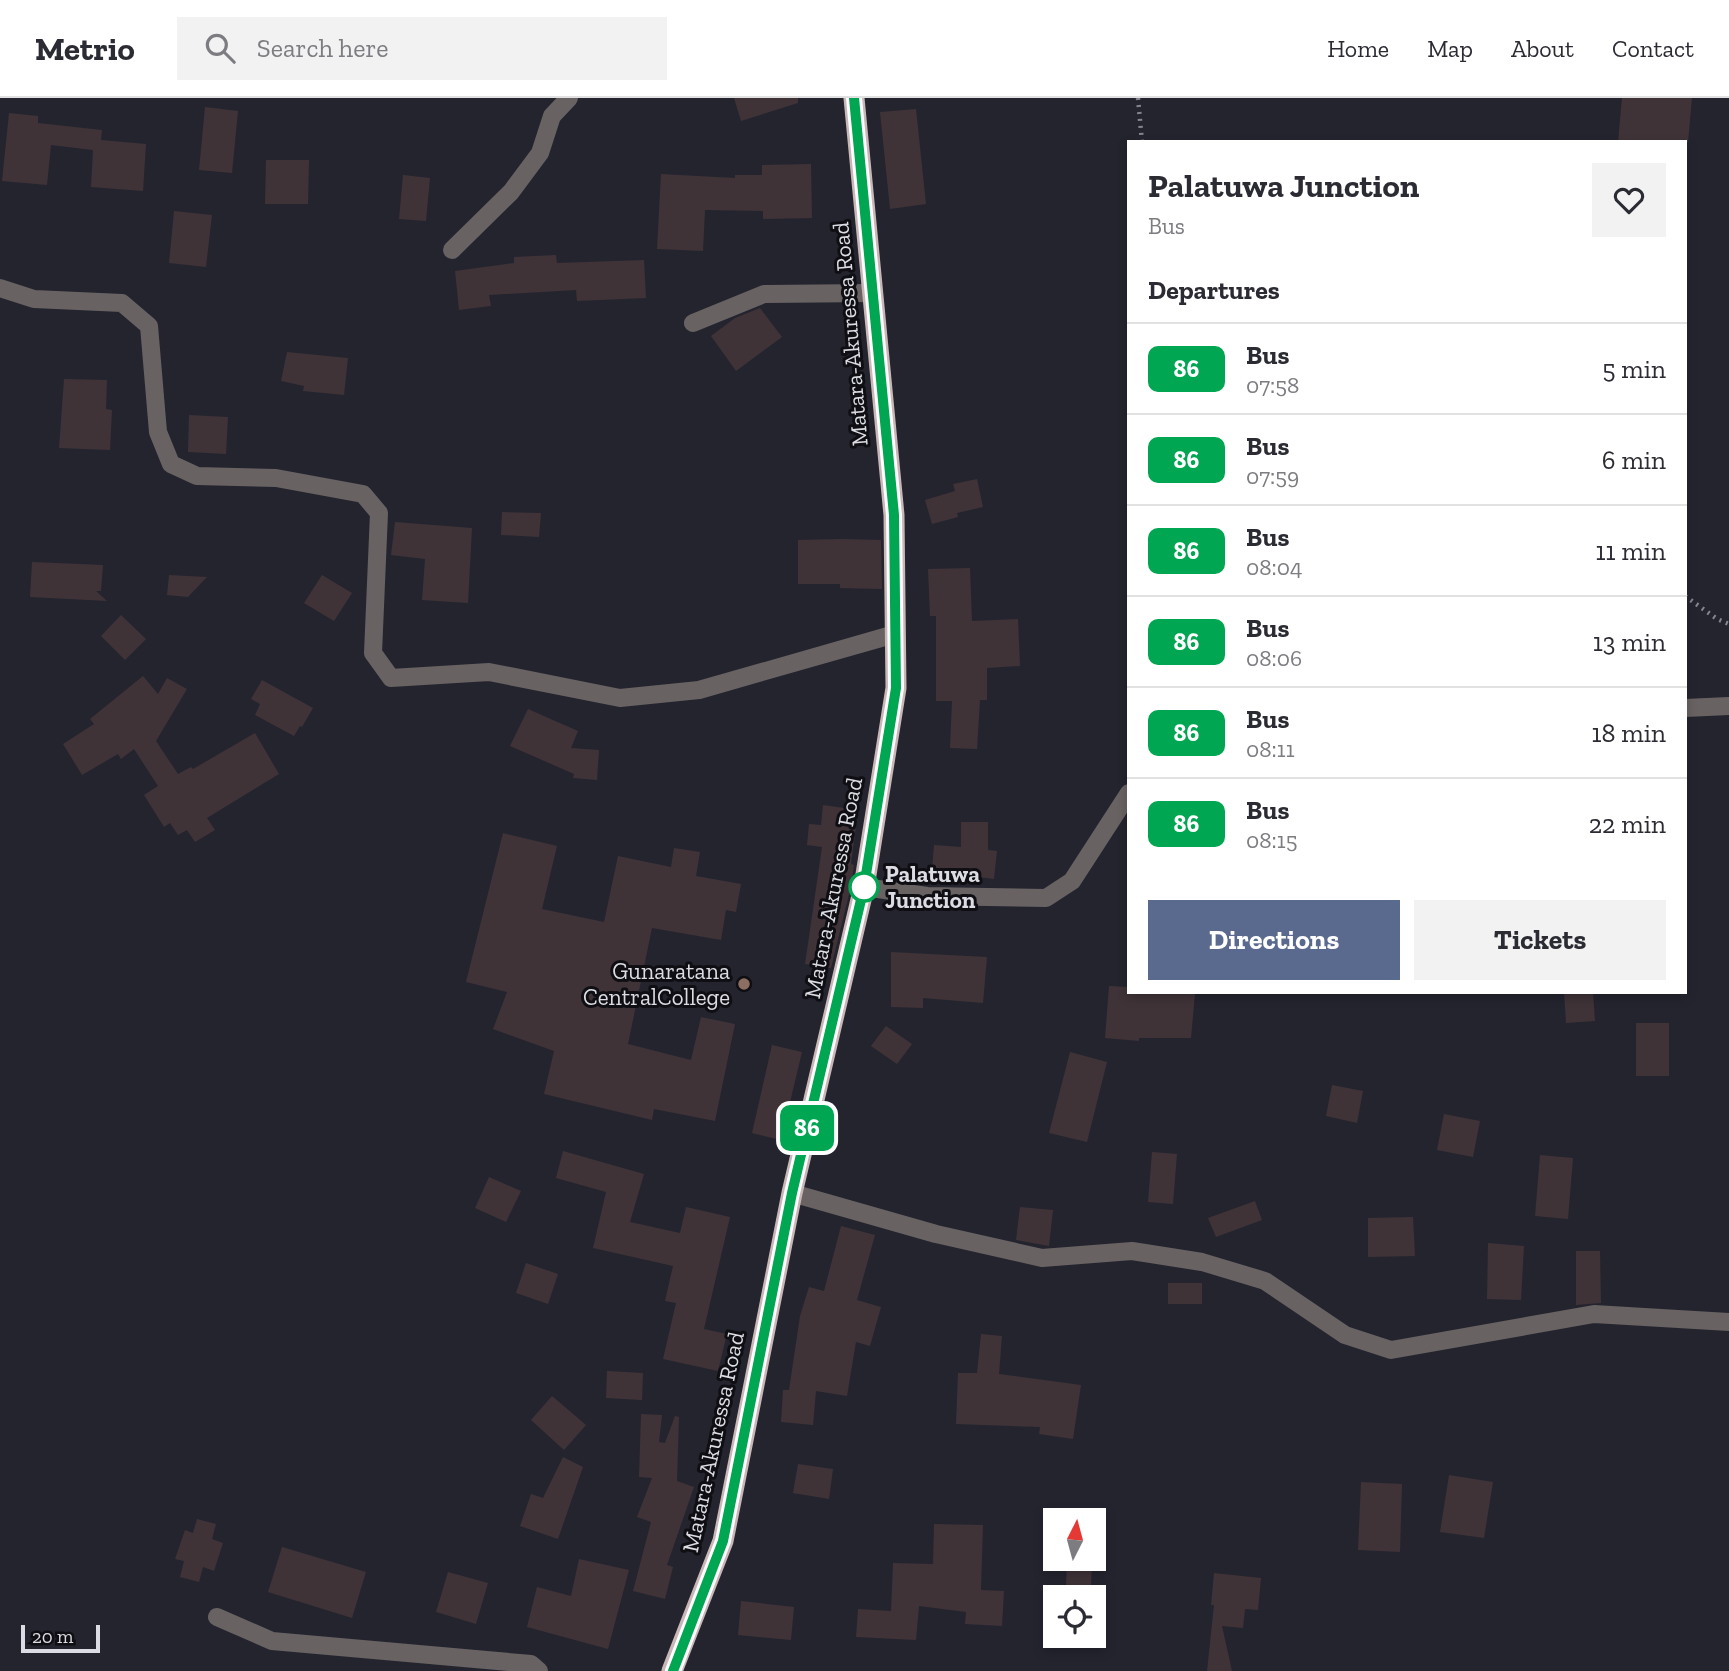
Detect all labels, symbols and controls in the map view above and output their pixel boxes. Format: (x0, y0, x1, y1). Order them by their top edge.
search box (177, 17, 667, 80)
text: Metrio (35, 29, 135, 68)
icon: search (201, 29, 239, 67)
text: Search here (257, 32, 389, 64)
text: Home (1327, 34, 1389, 63)
text: Map (1427, 34, 1473, 63)
text: About (1511, 34, 1574, 63)
text: Contact (1612, 34, 1694, 63)
button: heart (1592, 163, 1666, 237)
text: Palatuwa Junction (1148, 166, 1419, 205)
text: Bus (1148, 212, 1185, 240)
street label: Matara-Akuressa Road (826, 220, 874, 447)
text: Departures (1148, 274, 1280, 306)
text: Bus (1246, 339, 1289, 371)
text: 5 min (1602, 353, 1666, 385)
text: 86 (1174, 354, 1199, 383)
text: 07:58 (1246, 371, 1299, 399)
text: Bus (1246, 430, 1289, 462)
text: 6 min (1602, 444, 1666, 476)
text: 86 (1174, 445, 1199, 474)
text: 07:59 (1246, 462, 1299, 490)
text: Bus (1246, 521, 1289, 553)
text: 11 min (1595, 535, 1666, 567)
text: 86 (1174, 536, 1199, 565)
text: 08:04 (1246, 553, 1302, 581)
text: Bus (1246, 612, 1289, 644)
text: 13 min (1593, 626, 1666, 658)
text: 86 (1174, 627, 1199, 656)
text: 08:06 (1246, 644, 1302, 672)
text: Bus (1246, 703, 1289, 735)
text: 18 min (1591, 717, 1666, 749)
text: 86 (1174, 718, 1199, 747)
text: 08:11 (1246, 735, 1294, 763)
street label: Matara-Akuressa Road (798, 775, 868, 1001)
text: Bus (1246, 794, 1289, 826)
text: 22 min (1589, 808, 1666, 840)
text: 86 (1174, 809, 1199, 838)
text: 08:15 (1246, 826, 1297, 854)
place label: Palatuwa Junction (885, 860, 980, 914)
marker: Palatuwa Junction (849, 872, 879, 902)
button: Directions (1148, 900, 1400, 980)
button: Tickets (1414, 900, 1666, 980)
place label: Gunaratana CentralCollege (583, 957, 730, 1011)
marker: Gunaratana CentralCollege (736, 976, 752, 992)
line badge: 86 (776, 1105, 838, 1151)
text: 86 (794, 1113, 820, 1142)
street label: Matara-Akuressa Road (676, 1329, 750, 1555)
north arrow (1043, 1508, 1106, 1572)
map controls (1043, 1508, 1106, 1648)
button: locate (1043, 1585, 1106, 1648)
scale bar (21, 1622, 100, 1654)
text: 20 m (32, 1625, 73, 1648)

